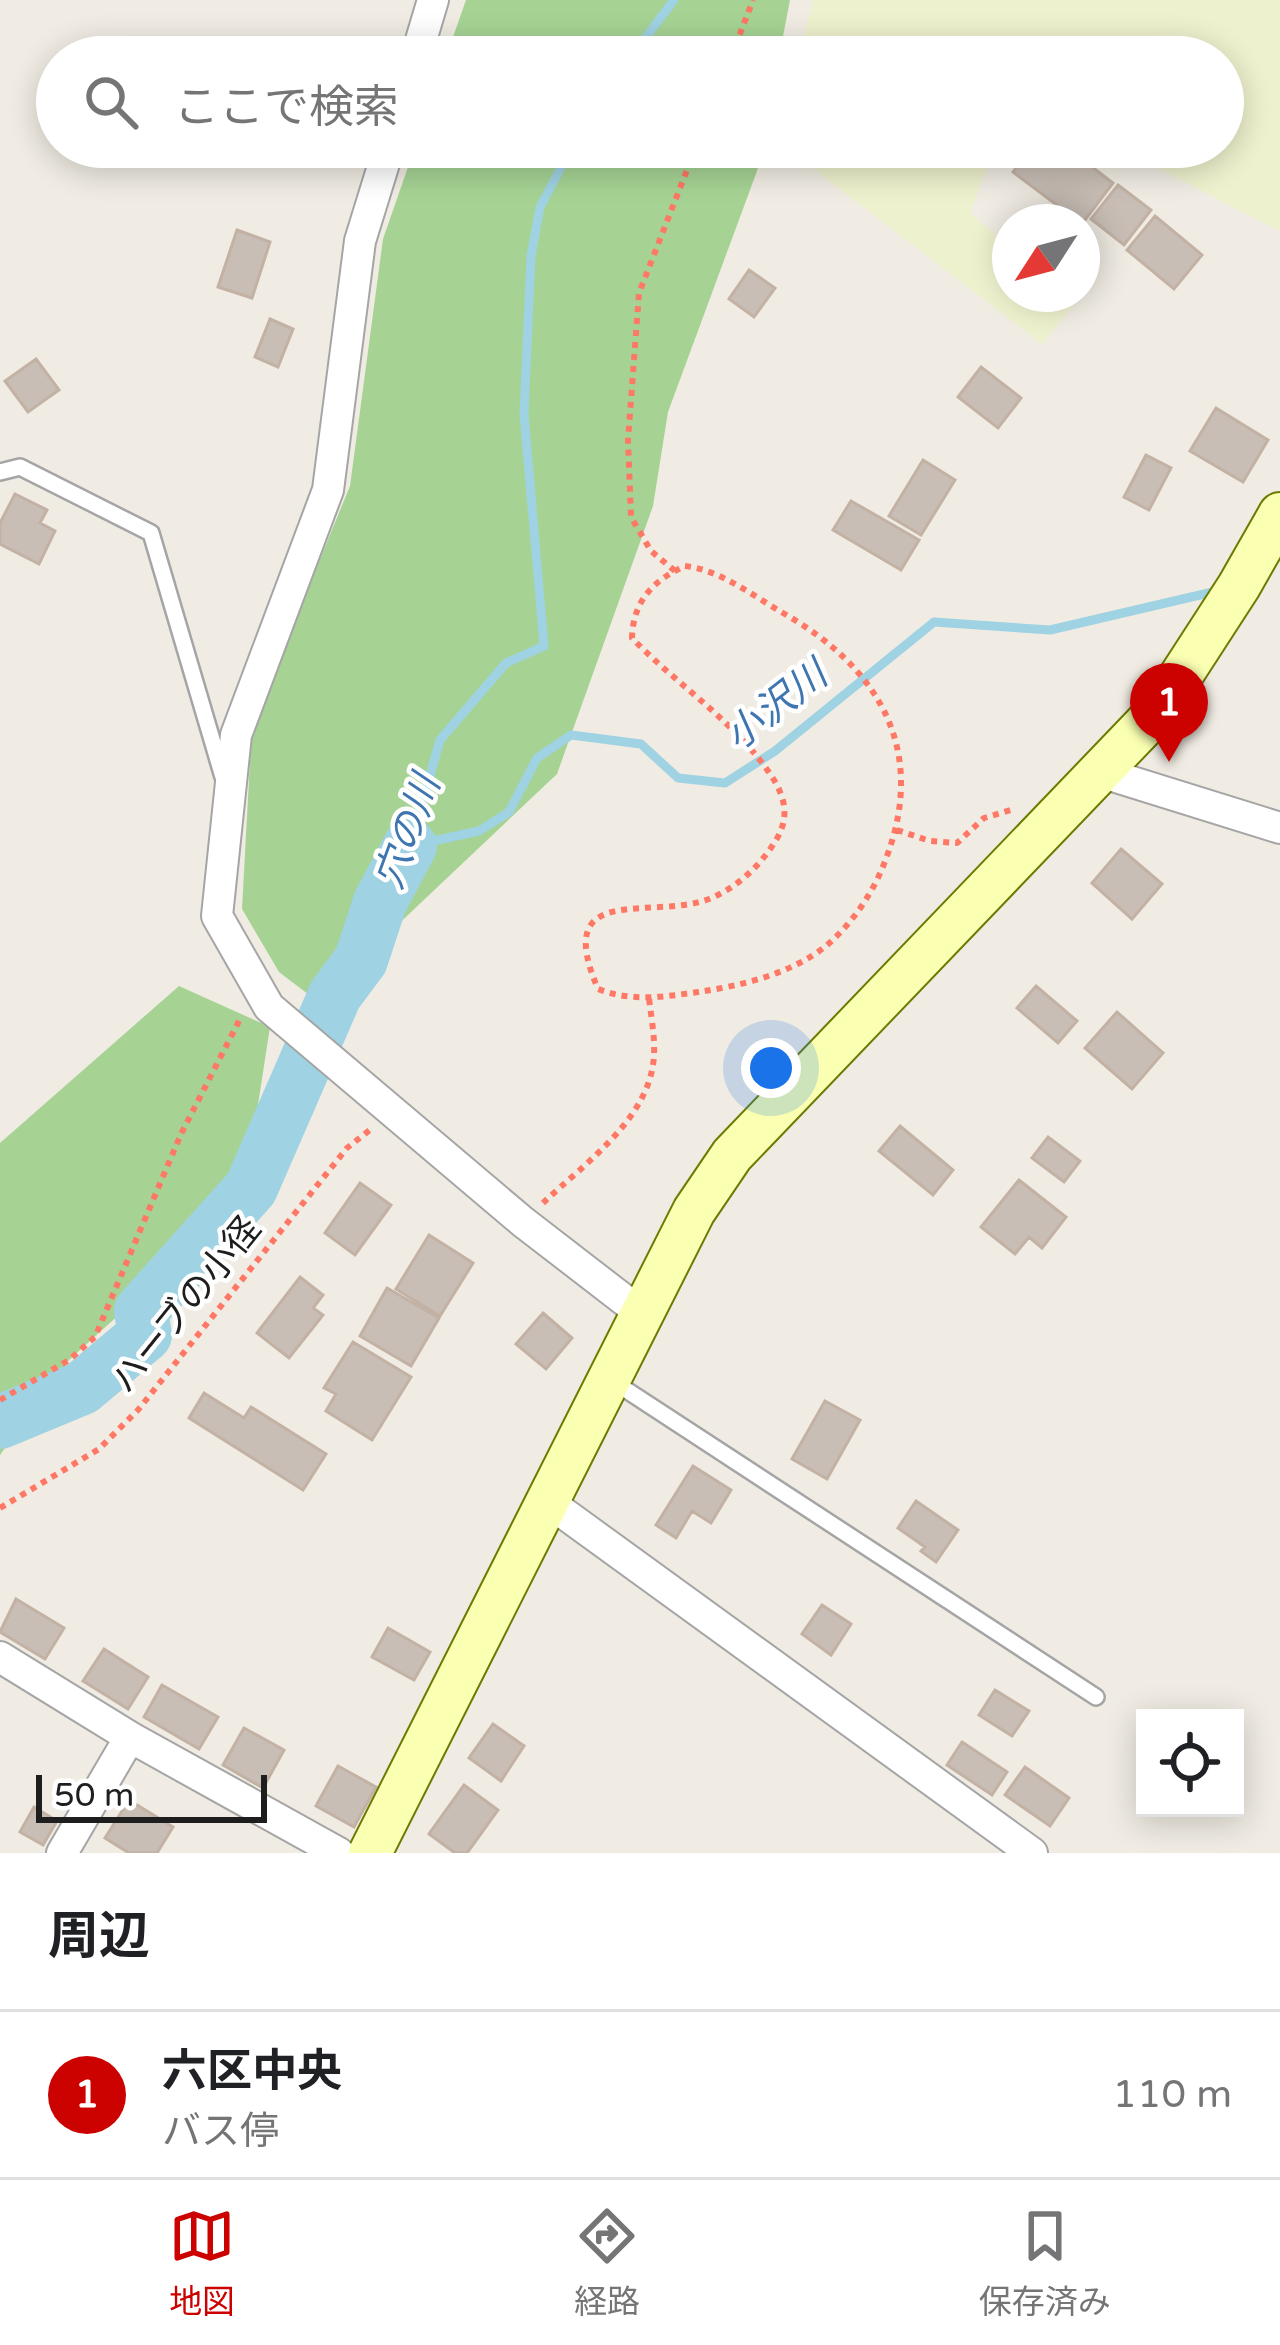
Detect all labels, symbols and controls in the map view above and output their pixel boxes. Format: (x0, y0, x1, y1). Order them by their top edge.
search box (36, 36, 1244, 168)
icon: search (78, 69, 144, 135)
text: ここで検索 (174, 81, 399, 135)
north arrow (992, 204, 1100, 312)
water label: 小沢川 (715, 649, 840, 761)
pin: 1 (1130, 663, 1208, 762)
water label: 穴の川 (366, 765, 451, 895)
your location (741, 1038, 801, 1098)
street label: ハーブの小径 (102, 1208, 270, 1402)
map controls (1136, 1709, 1244, 1817)
button: locate (1136, 1709, 1244, 1817)
scale bar (36, 1769, 267, 1822)
text: 50 m (54, 1776, 134, 1815)
text: 周辺 (48, 1906, 150, 1968)
text: 六区中央 (162, 2045, 342, 2099)
text: 1 (75, 2071, 99, 2118)
text: 110 m (1113, 2071, 1232, 2118)
text: バス停 (162, 2108, 279, 2155)
tab: 地図 (169, 2203, 235, 2323)
tab: 経路 (574, 2203, 640, 2323)
tab: 保存済み (979, 2203, 1111, 2323)

